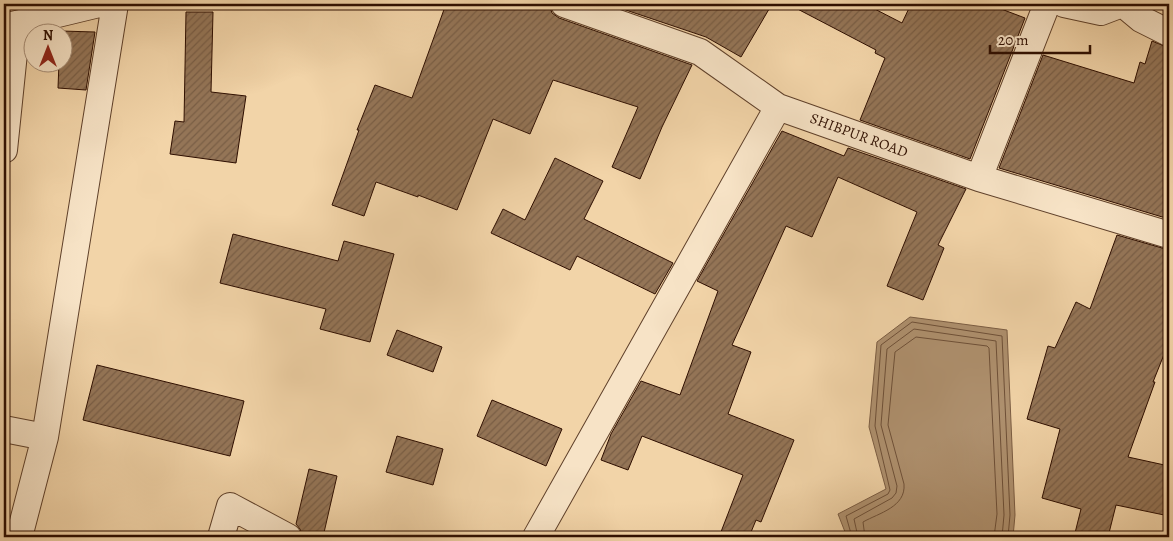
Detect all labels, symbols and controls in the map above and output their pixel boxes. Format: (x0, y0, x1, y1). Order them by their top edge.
north arrow (22, 22, 72, 72)
scale bar (990, 22, 1090, 54)
text: N (43, 26, 53, 45)
text: 20 m (998, 30, 1029, 50)
street label: SHIBPUR ROAD (807, 108, 911, 162)

